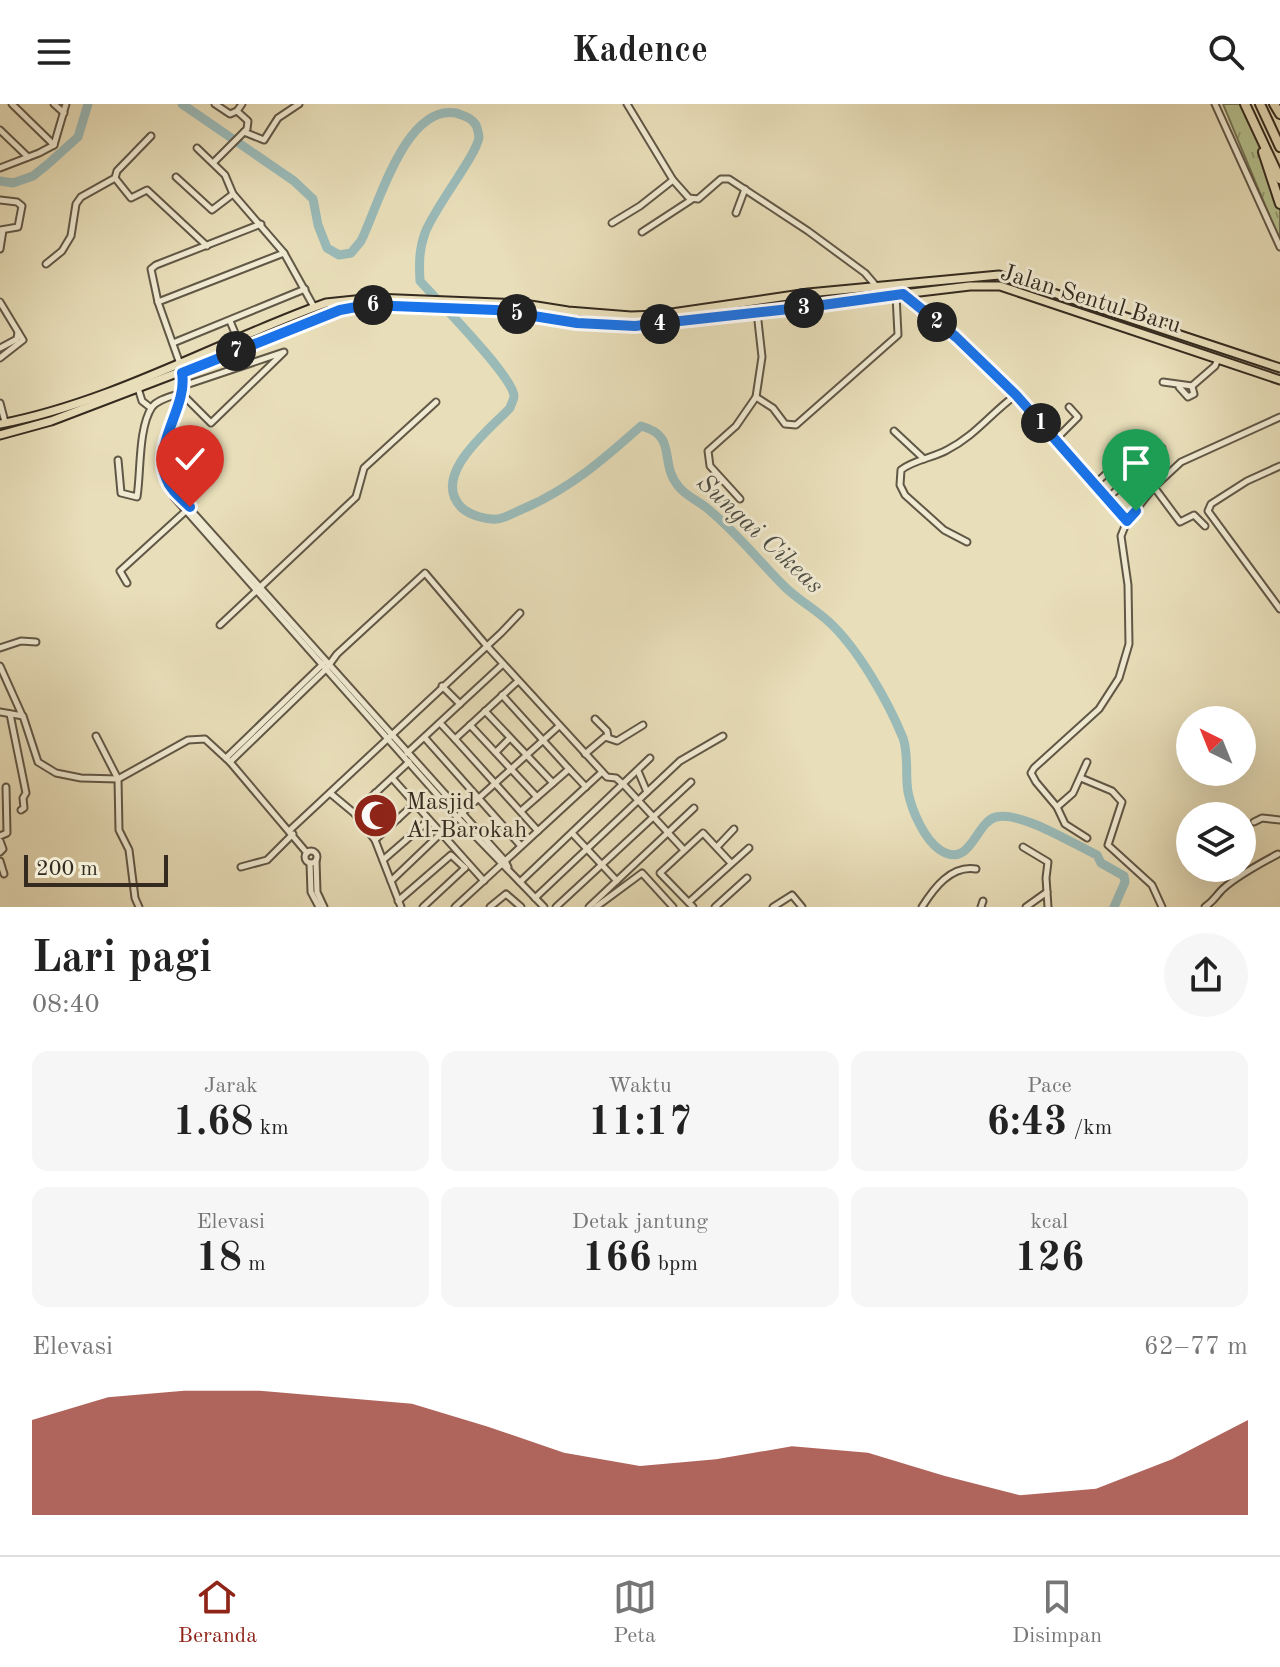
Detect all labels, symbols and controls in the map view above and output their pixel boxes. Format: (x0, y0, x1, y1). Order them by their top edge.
icon: menu (32, 30, 76, 74)
icon: search (1204, 30, 1248, 74)
text: Kadence (572, 34, 708, 70)
street label: Jalan Sentul Baru (997, 261, 1184, 339)
pin: 6 (353, 285, 393, 325)
pin: 3 (784, 288, 824, 328)
text: 6 (367, 294, 379, 316)
pin: 5 (497, 294, 537, 334)
text: 3 (798, 297, 810, 319)
pin: 2 (917, 302, 957, 342)
text: 5 (511, 303, 523, 325)
pin: 4 (640, 304, 680, 344)
text: 2 (931, 311, 943, 333)
text: 4 (654, 313, 666, 335)
pin: 7 (216, 331, 256, 371)
text: 7 (230, 340, 242, 362)
pin: 1 (1021, 403, 1061, 443)
text: 1 (1035, 412, 1047, 434)
pin (156, 425, 224, 507)
pin (1102, 429, 1170, 511)
icon: check (168, 437, 212, 481)
icon: arrive (1114, 441, 1158, 485)
water label: Sungai Cikeas (691, 470, 828, 599)
north arrow (1176, 706, 1256, 786)
map controls (1176, 706, 1256, 882)
mosque icon: Masjid Al-Barokah (351, 791, 399, 839)
place label: Masjid Al-Barokah (406, 791, 527, 843)
button: layers (1176, 802, 1256, 882)
scale bar (24, 851, 168, 887)
text: 200 m (36, 858, 98, 880)
button: share (1164, 933, 1248, 1017)
text: Lari pagi (32, 937, 212, 981)
text: 08:40 (32, 992, 100, 1018)
text: Jarak (204, 1075, 258, 1097)
text: Waktu (608, 1075, 672, 1097)
text: Pace (1027, 1075, 1072, 1097)
text: 1.68 (173, 1104, 254, 1144)
text: 11:17 (588, 1104, 692, 1144)
text: 6:43 (986, 1104, 1067, 1144)
text: km (254, 1117, 289, 1139)
text: /km (1067, 1117, 1112, 1139)
text: Elevasi (196, 1211, 265, 1233)
text: Detak jantung (572, 1211, 708, 1233)
text: kcal (1030, 1211, 1068, 1233)
text: 18 (196, 1240, 242, 1280)
text: 166 (582, 1240, 652, 1280)
text: 126 (1015, 1240, 1084, 1280)
text: m (242, 1253, 266, 1275)
text: bpm (652, 1253, 698, 1275)
text: Elevasi (32, 1334, 113, 1360)
text: 62–77 m (1144, 1334, 1248, 1360)
tab: Beranda (178, 1575, 257, 1650)
tab: Peta (613, 1575, 657, 1650)
tab: Disimpan (1012, 1575, 1102, 1650)

